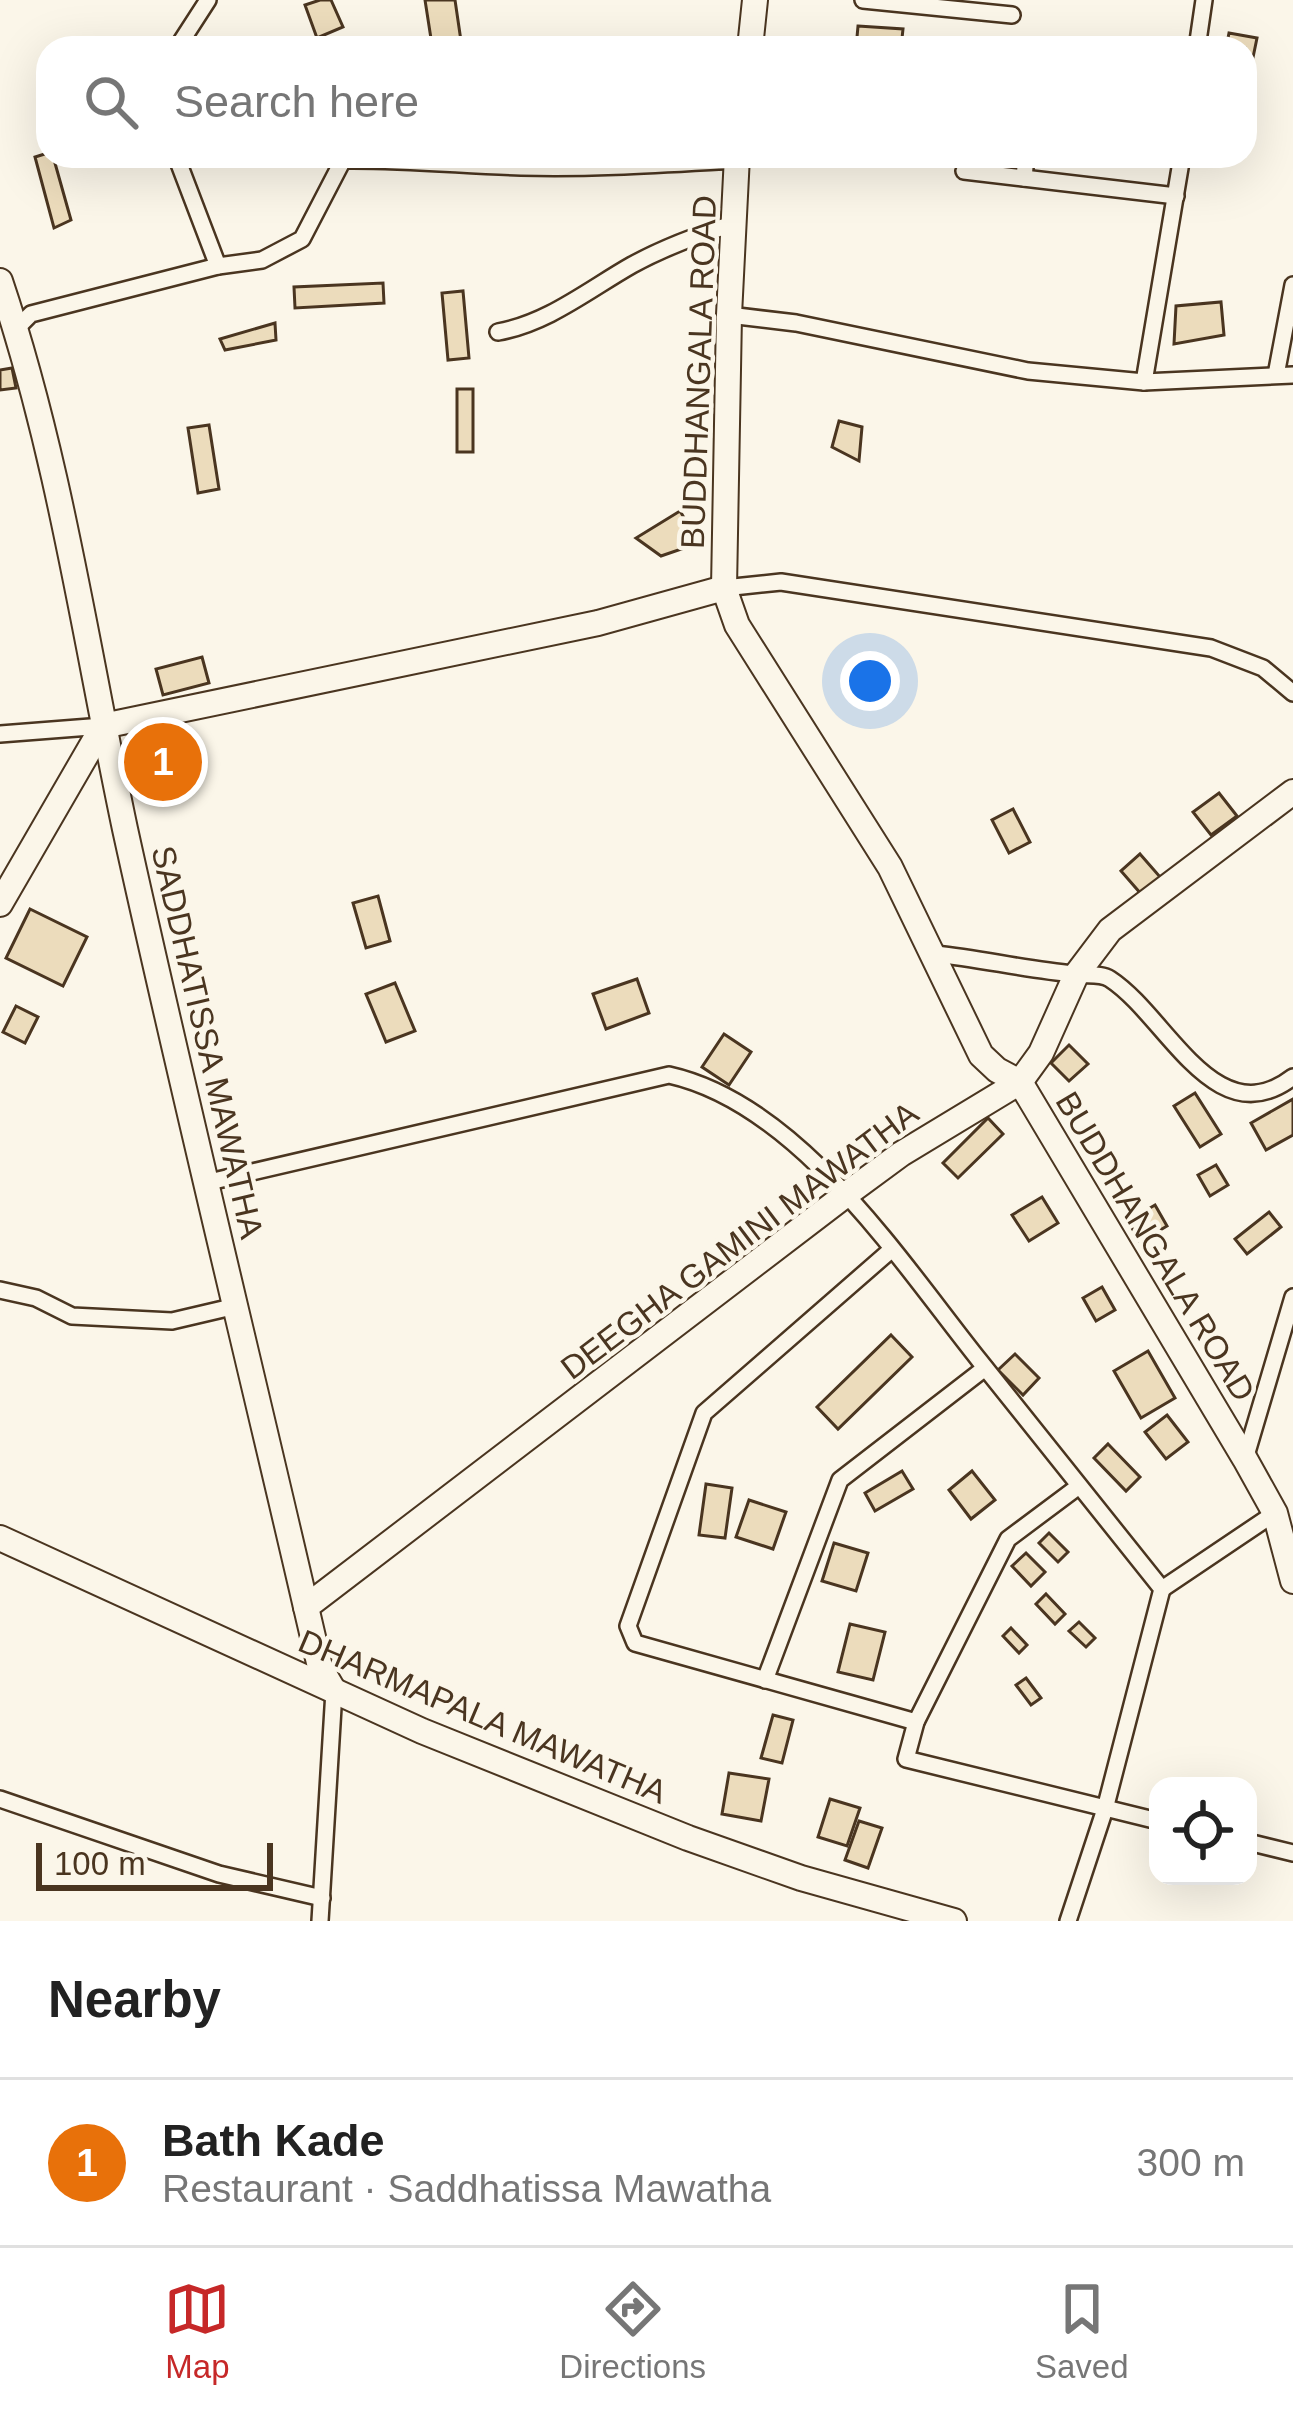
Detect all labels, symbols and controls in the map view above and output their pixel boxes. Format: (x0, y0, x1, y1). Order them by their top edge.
search box (36, 36, 1257, 168)
icon: search (78, 69, 144, 135)
text: Search here (174, 76, 419, 127)
street label: BUDDHANGALA ROAD (674, 195, 723, 550)
your location (840, 651, 900, 711)
pin: 1 (124, 717, 202, 807)
street label: SADDHATISSA MAWATHA (144, 842, 271, 1242)
street label: BUDDHANGALA ROAD (1049, 1085, 1263, 1407)
street label: DEEGHA GAMINI MAWATHA (554, 1094, 925, 1387)
street label: DHARMAPALA MAWATHA (293, 1622, 672, 1811)
map controls (1149, 1777, 1257, 1885)
button: locate (1149, 1777, 1257, 1885)
scale bar (36, 1837, 273, 1890)
text: 100 m (54, 1845, 146, 1882)
text: Nearby (48, 1971, 221, 2028)
text: Bath Kade (162, 2115, 385, 2166)
text: 1 (76, 2141, 98, 2184)
text: 300 m (1137, 2141, 1245, 2184)
text: Restaurant · Saddhatissa Mawatha (162, 2167, 771, 2210)
tab: Map (164, 2276, 230, 2386)
tab: Directions (559, 2276, 706, 2386)
tab: Saved (1035, 2276, 1129, 2386)

